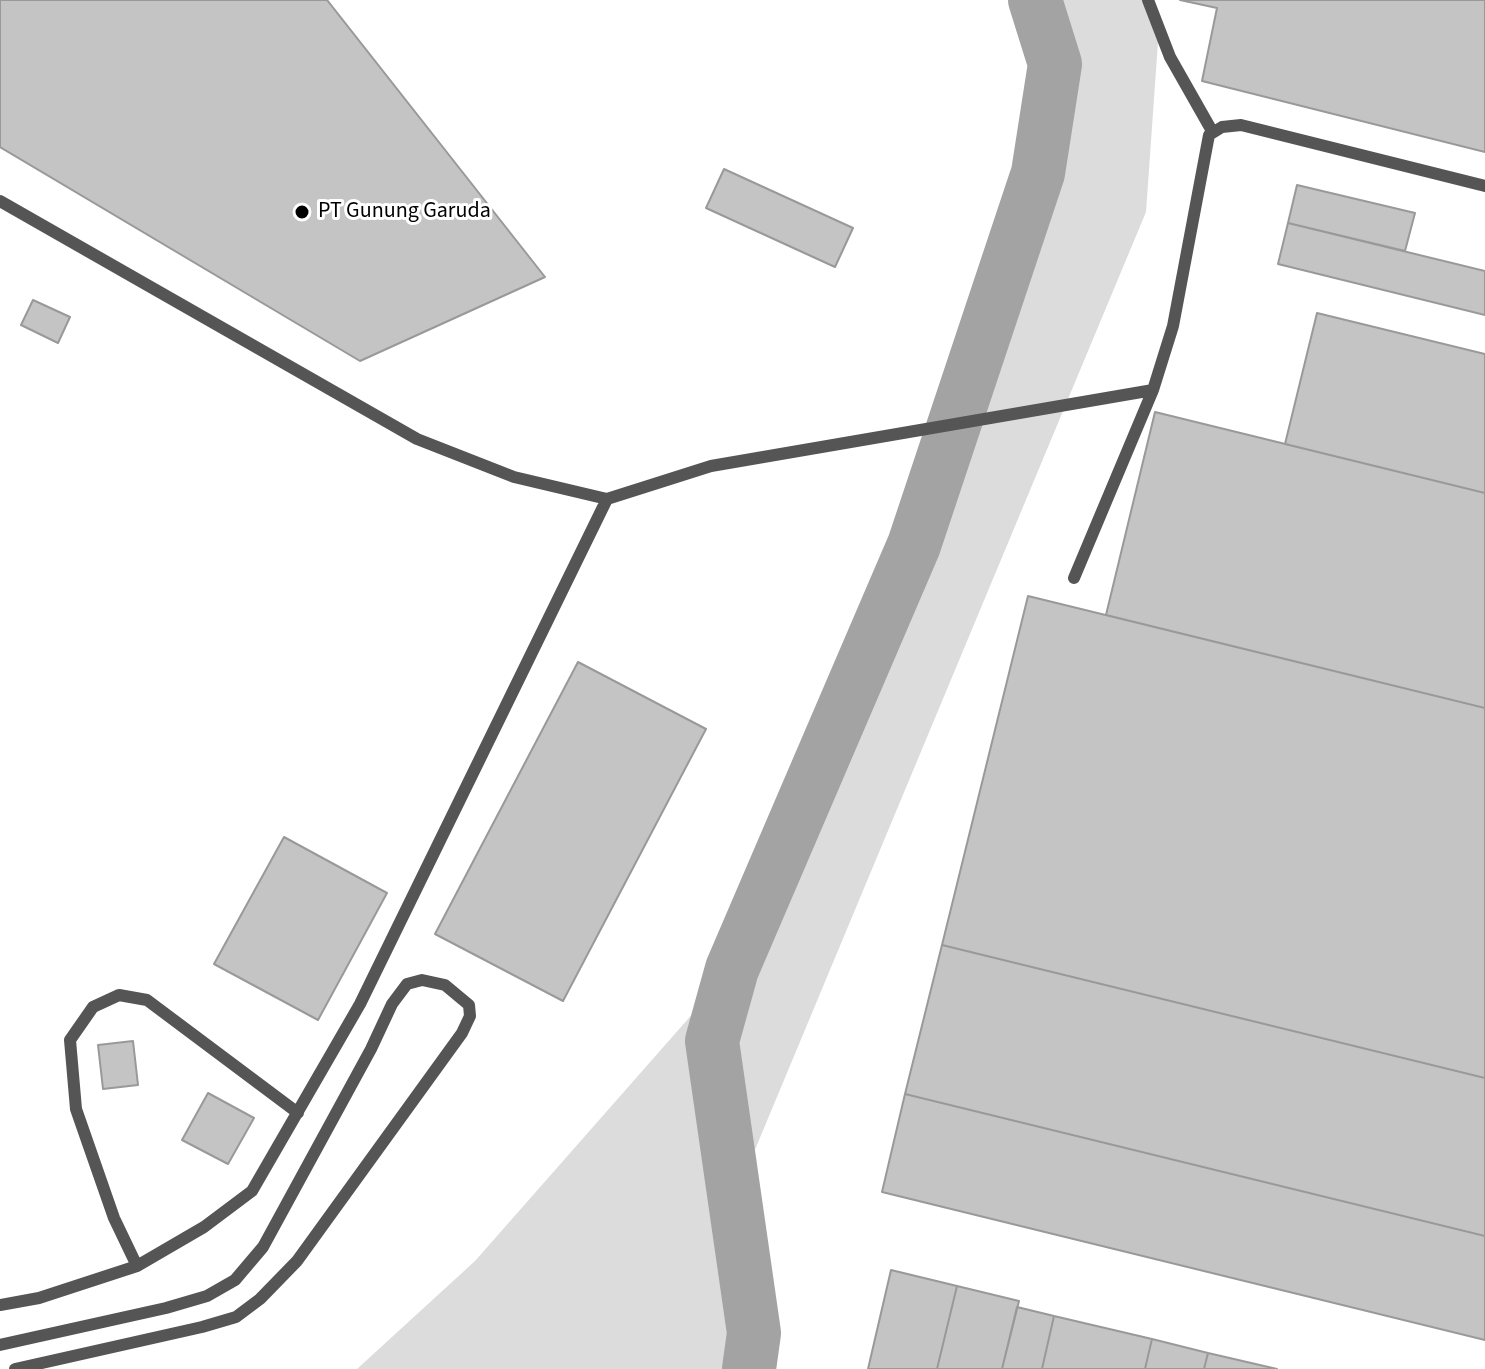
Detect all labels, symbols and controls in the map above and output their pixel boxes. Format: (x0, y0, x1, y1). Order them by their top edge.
place label: PT Gunung Garuda (318, 199, 491, 225)
marker: PT Gunung Garuda (293, 203, 311, 221)

